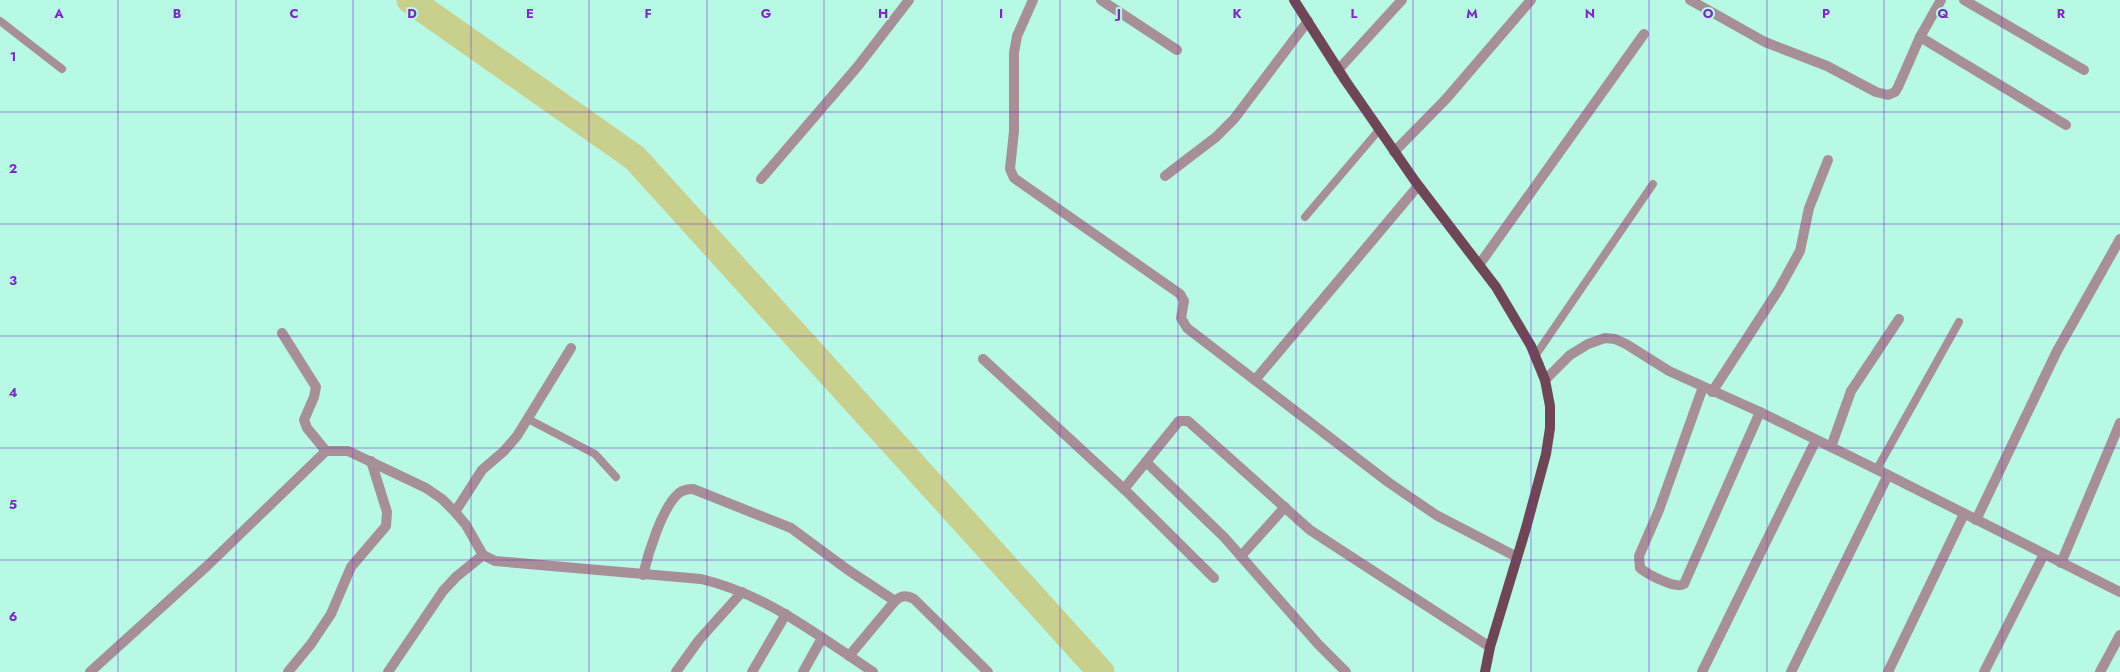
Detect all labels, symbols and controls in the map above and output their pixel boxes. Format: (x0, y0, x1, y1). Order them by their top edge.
text: A (53, 4, 64, 23)
text: B (173, 4, 182, 23)
text: C (289, 4, 299, 23)
text: D (407, 4, 417, 23)
text: E (526, 4, 534, 23)
text: F (644, 4, 652, 23)
text: G (761, 4, 772, 23)
text: H (878, 4, 888, 23)
text: I (999, 4, 1003, 23)
text: J (1114, 4, 1121, 23)
text: K (1232, 4, 1242, 23)
text: L (1351, 4, 1358, 23)
text: M (1466, 4, 1478, 23)
text: N (1585, 4, 1595, 23)
text: O (1703, 4, 1714, 23)
text: P (1822, 4, 1830, 23)
text: Q (1937, 4, 1949, 23)
text: R (2057, 4, 2066, 23)
text: 1 (10, 47, 16, 66)
text: 2 (9, 159, 17, 178)
text: 3 (9, 271, 17, 290)
text: 4 (8, 383, 18, 402)
text: 5 (9, 495, 17, 514)
text: 6 (9, 607, 18, 626)

